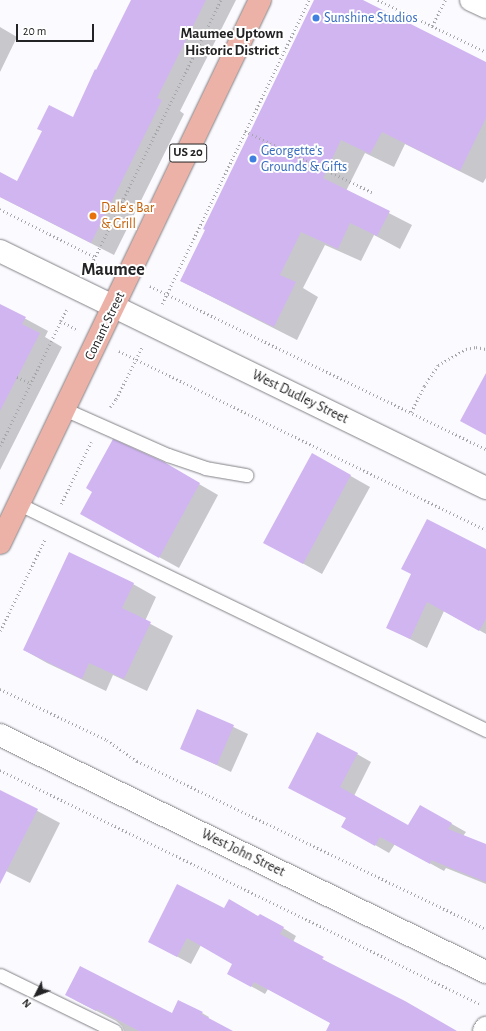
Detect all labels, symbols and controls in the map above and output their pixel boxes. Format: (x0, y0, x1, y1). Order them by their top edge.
place label: Sunshine Studios (324, 10, 418, 26)
marker: Sunshine Studios (311, 13, 321, 23)
scale bar (18, 16, 96, 42)
district label: Maumee Uptown Historic District (181, 24, 283, 59)
text: 20 m (23, 25, 46, 37)
road number: US 20 (169, 142, 207, 164)
place label: Georgette's Grounds & Gifts (261, 143, 347, 176)
marker: Georgette's Grounds & Gifts (248, 154, 258, 164)
place label: Dale’s Bar & Grill (101, 200, 154, 232)
marker: Dale’s Bar & Grill (88, 211, 98, 221)
district label: Maumee (81, 259, 145, 281)
street label: Conant Street (81, 289, 129, 363)
street label: West Dudley Street (249, 366, 351, 428)
street label: West John Street (198, 826, 288, 880)
north arrow (16, 975, 56, 1015)
text: N (20, 997, 33, 1010)

